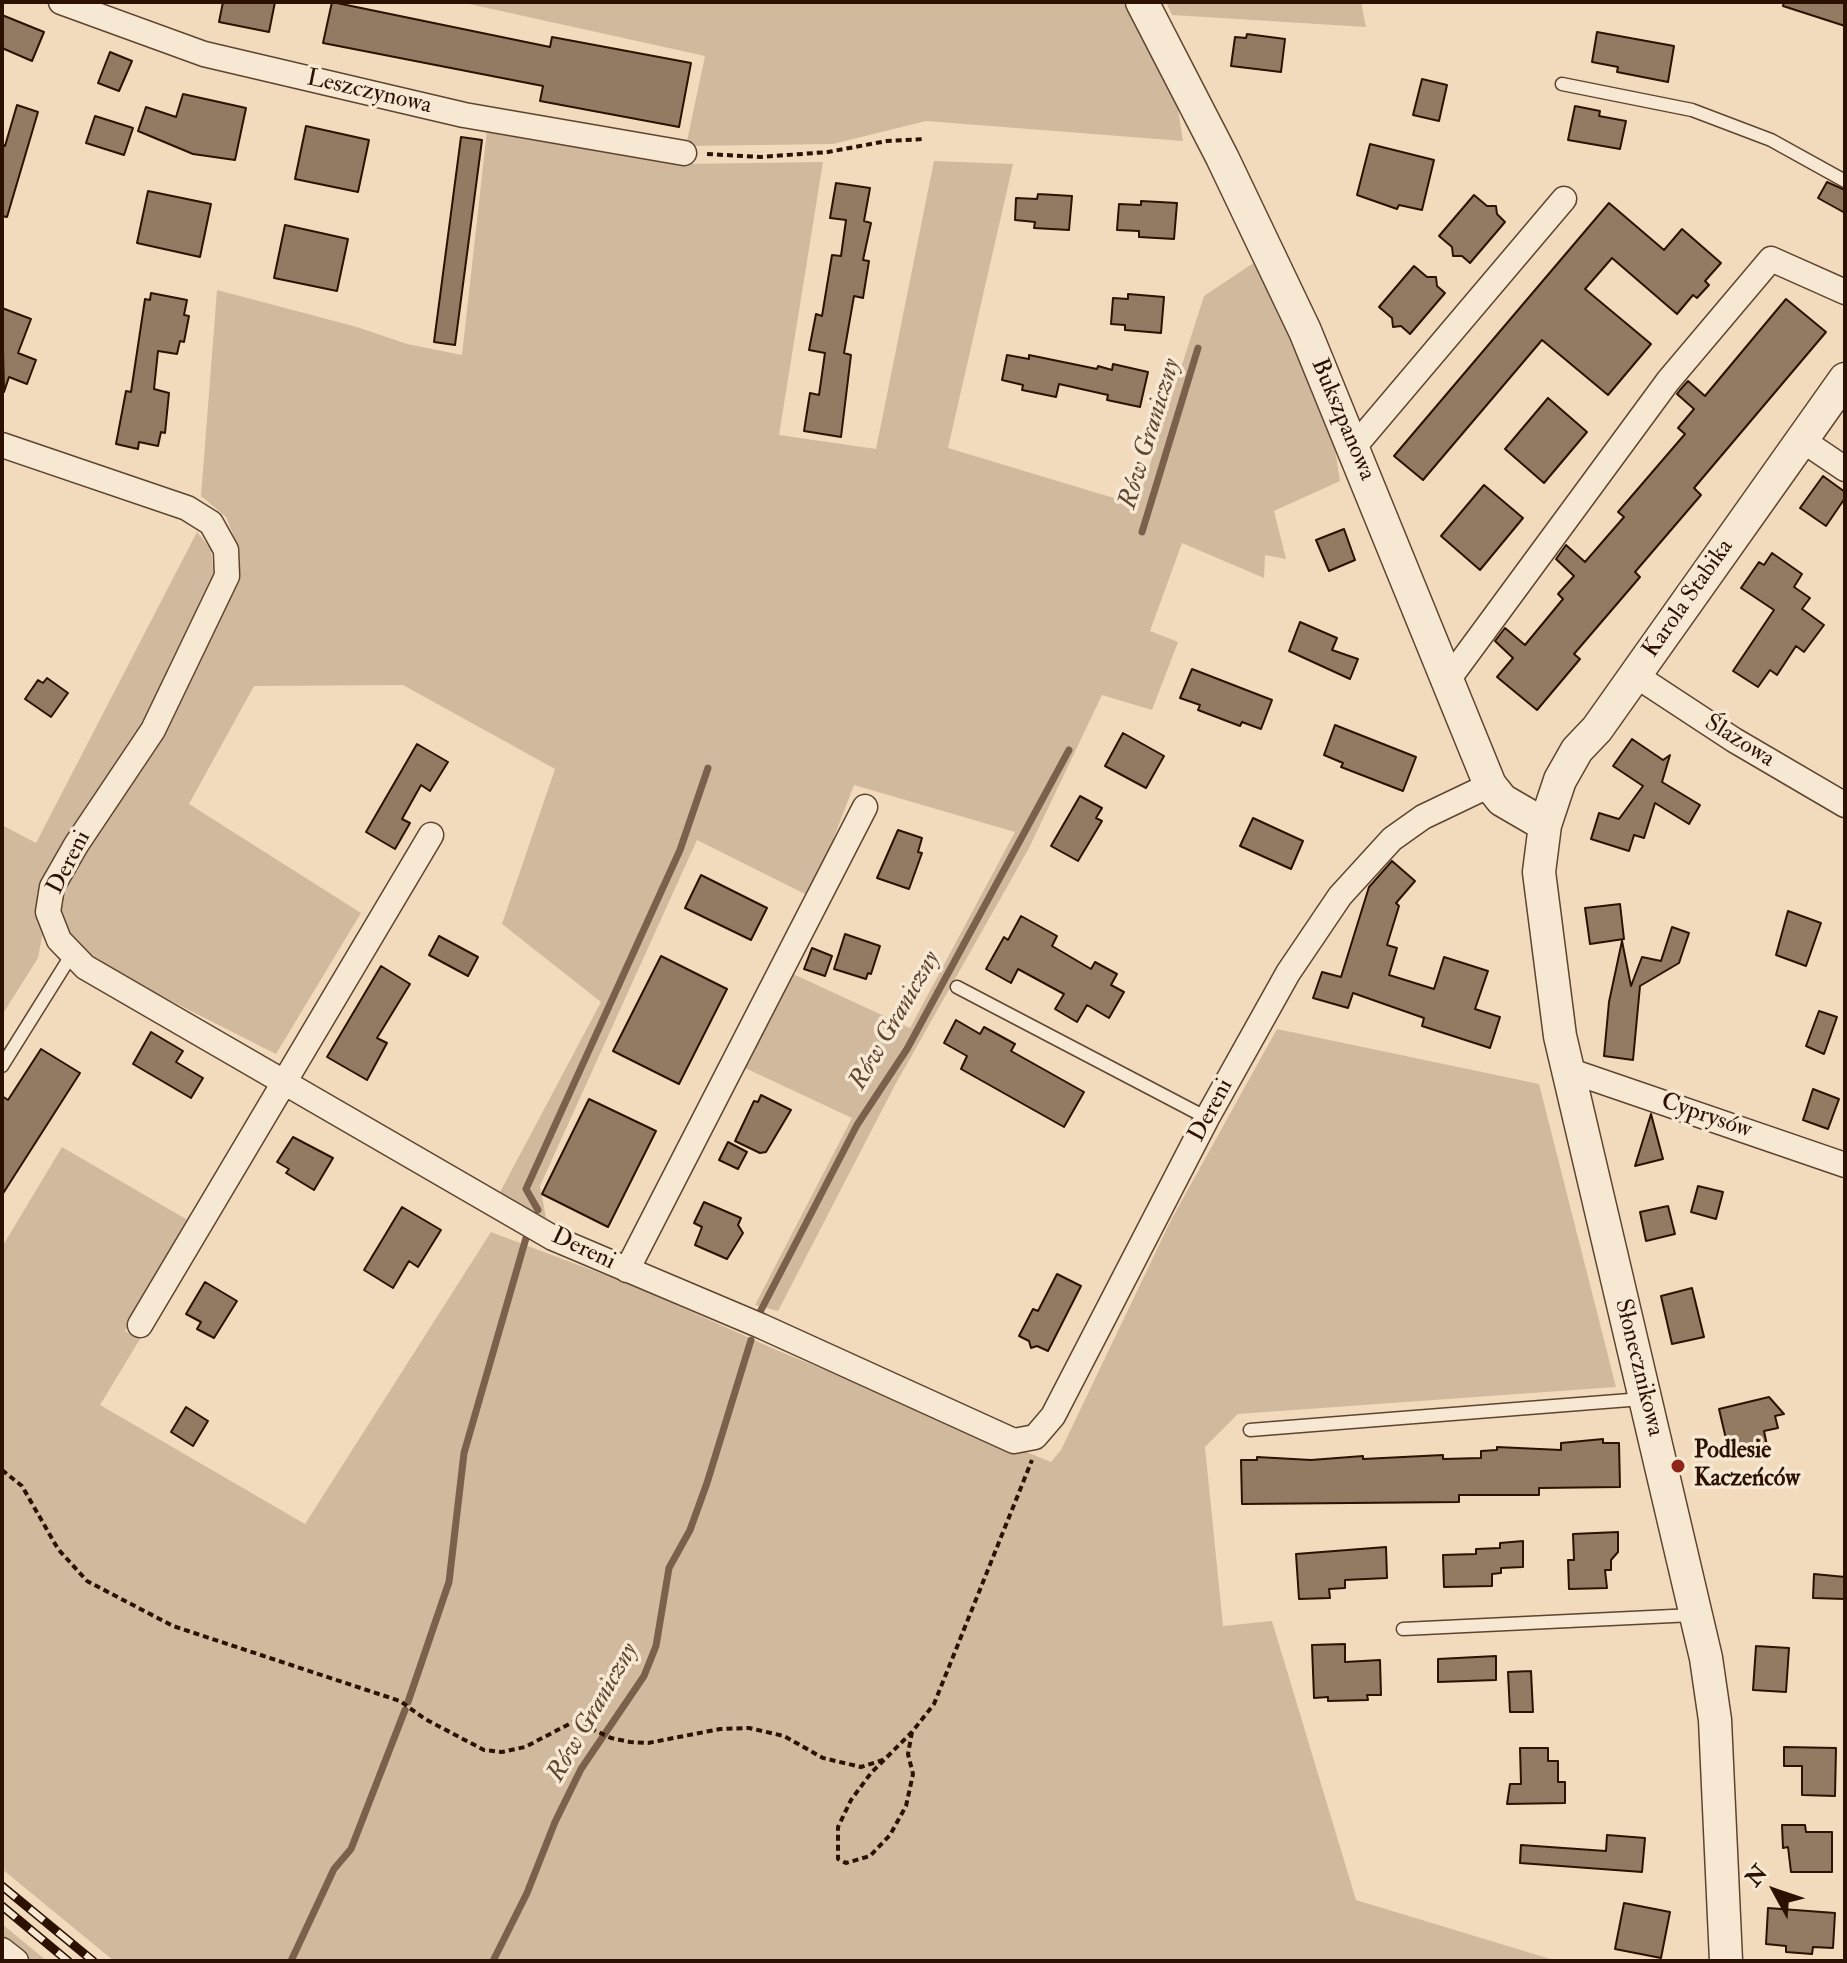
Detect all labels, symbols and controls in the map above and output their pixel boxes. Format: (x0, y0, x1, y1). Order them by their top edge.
street label: Leszczynowa (304, 65, 434, 121)
water label: Rów Graniczny (1113, 355, 1189, 513)
street label: Bukszpanowa (1303, 355, 1381, 485)
street label: Karola Stabika (1638, 534, 1740, 664)
street label: Ślazowa (1699, 709, 1779, 775)
street label: Dereni (42, 827, 98, 899)
water label: Rów Graniczny (844, 946, 948, 1096)
street label: Dereni (1184, 1075, 1240, 1147)
street label: Cyprysów (1657, 1088, 1755, 1146)
street label: Dereni (546, 1223, 620, 1277)
street label: Słonecznikowa (1607, 1296, 1669, 1440)
place label: Podlesie Kaczeńców (1694, 1438, 1800, 1494)
marker: Podlesie Kaczeńców (1669, 1457, 1687, 1475)
water label: Rów Graniczny (542, 1638, 646, 1788)
north arrow (1735, 1851, 1815, 1931)
text: N (1740, 1859, 1774, 1892)

